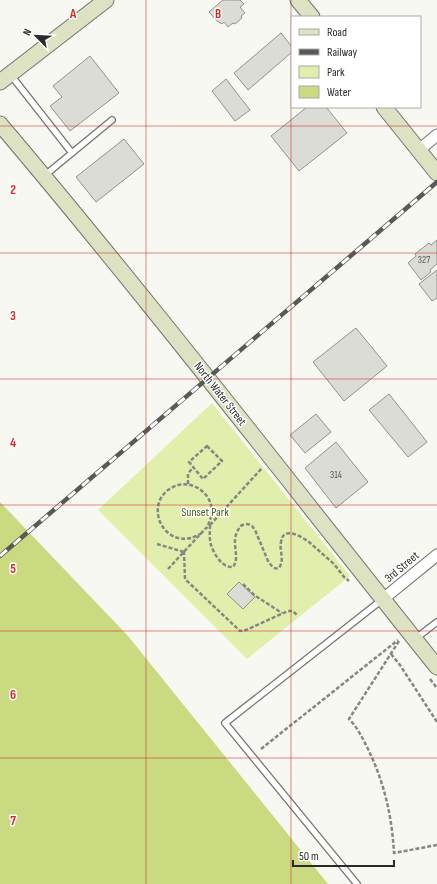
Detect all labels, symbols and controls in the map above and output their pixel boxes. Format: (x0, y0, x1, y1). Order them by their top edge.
text: A (69, 6, 77, 22)
text: B (215, 6, 221, 22)
north arrow (16, 16, 56, 56)
legend (291, 16, 421, 108)
text: Road (327, 25, 347, 40)
text: N (20, 27, 35, 37)
text: Railway (327, 45, 358, 60)
text: Park (327, 65, 345, 80)
text: Water (327, 85, 351, 100)
text: 2 (10, 182, 16, 198)
house number: 327 (418, 254, 430, 266)
text: 3 (10, 308, 16, 324)
street label: North Water Street (191, 359, 250, 429)
text: 4 (10, 435, 16, 451)
house number: 314 (330, 469, 342, 481)
park label: Sunset Park (181, 505, 229, 520)
street label: 3rd Street (382, 548, 423, 586)
text: 5 (10, 561, 16, 577)
text: 6 (10, 687, 16, 703)
text: 7 (10, 813, 16, 829)
scale bar (293, 842, 394, 868)
text: 50 m (299, 849, 319, 864)

